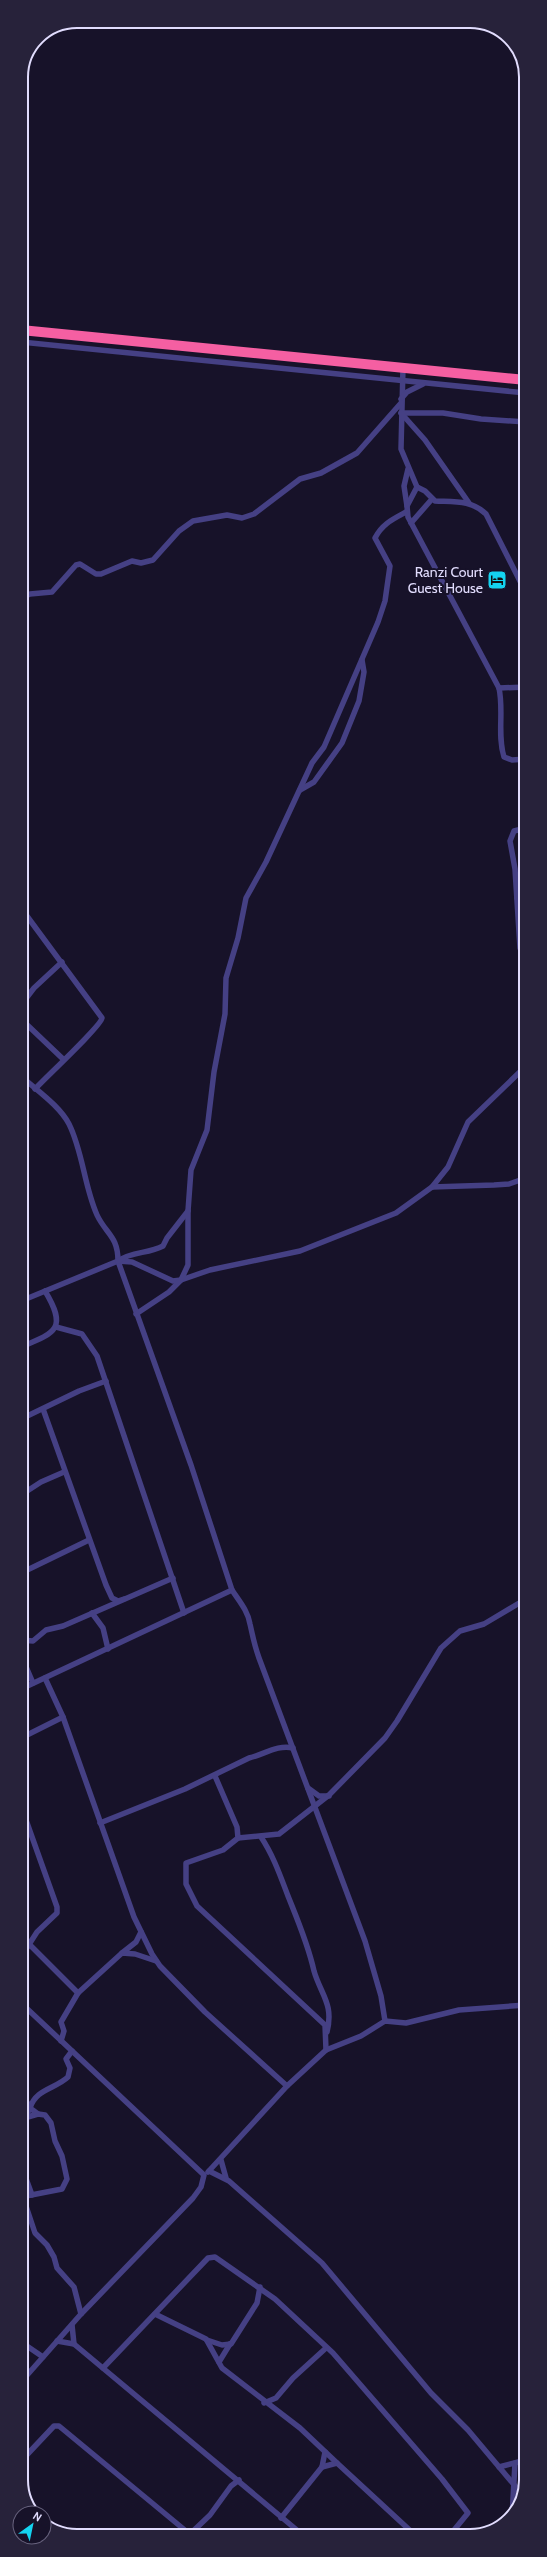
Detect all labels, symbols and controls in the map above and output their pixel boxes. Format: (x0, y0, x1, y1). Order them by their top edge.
place label: Ranzi Court Guest House (408, 563, 483, 597)
hotel icon: Ranzi Court Guest House (486, 569, 508, 591)
north arrow (12, 2505, 52, 2545)
text: N (30, 2509, 45, 2525)

